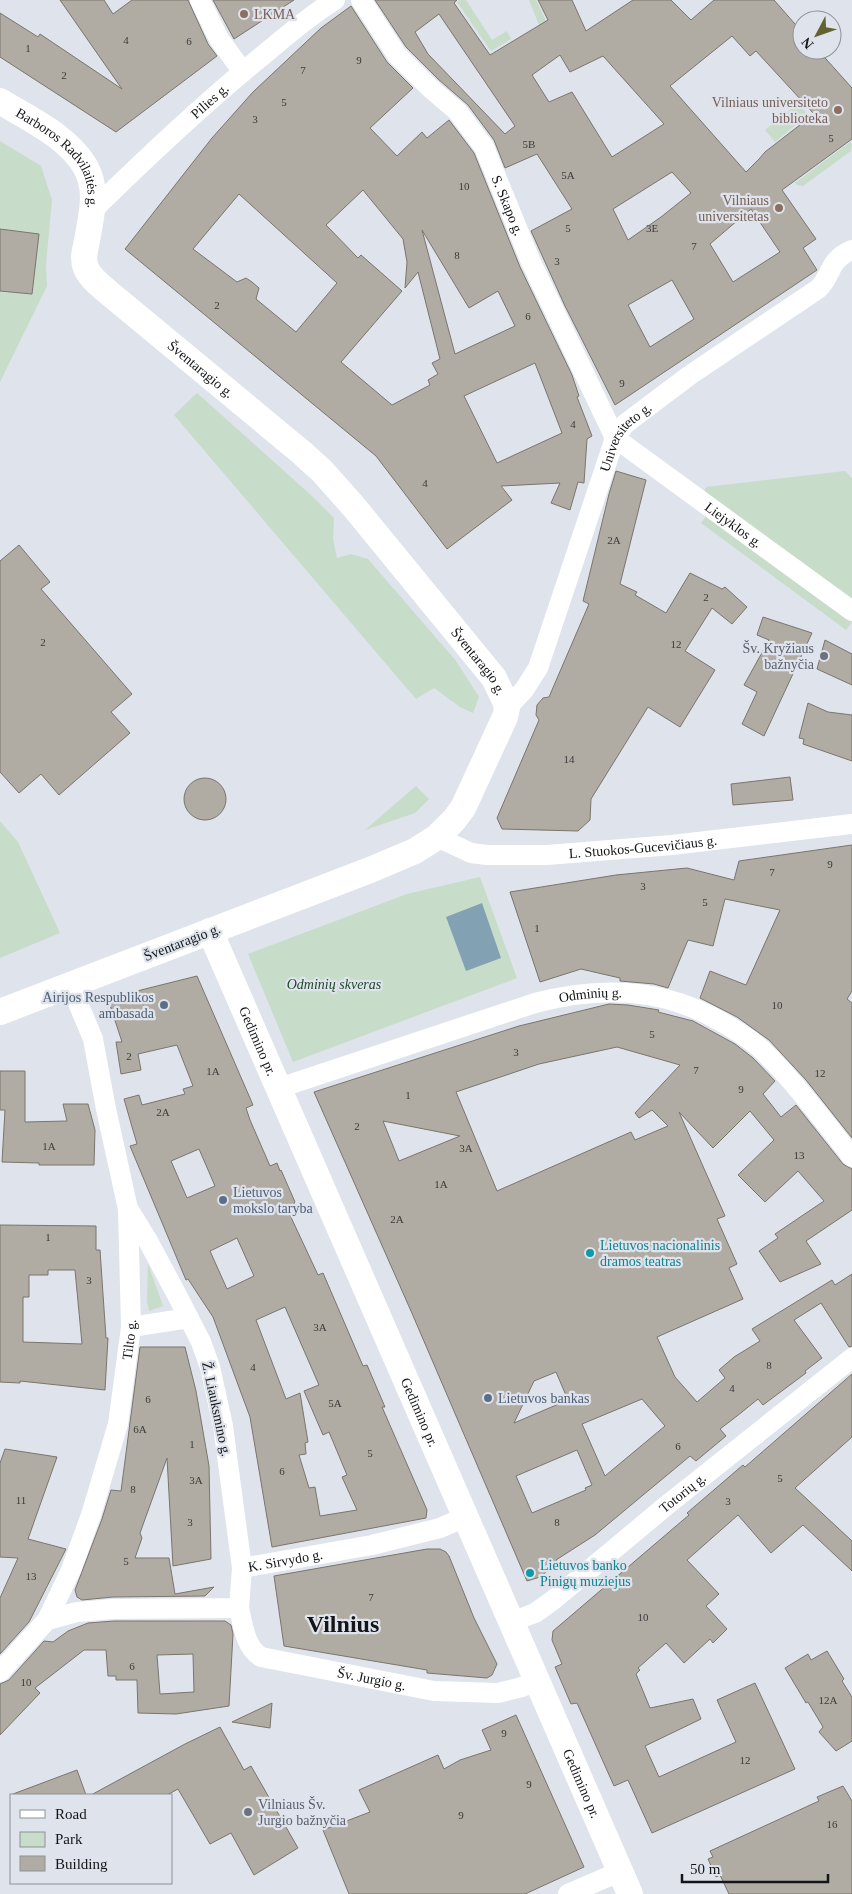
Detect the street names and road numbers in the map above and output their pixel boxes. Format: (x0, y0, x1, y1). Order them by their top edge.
street label: Pilies g. (188, 81, 232, 122)
street label: Barboros Radvilaitės g. (13, 105, 100, 209)
street label: S. Skapo g. (488, 173, 526, 238)
street label: Šventaragio g. (165, 337, 237, 401)
street label: Universiteto g. (597, 400, 655, 474)
street label: Liejyklos g. (702, 499, 765, 551)
street label: Šventaragio g. (448, 624, 508, 698)
street label: L. Stuokos-Gucevičiaus g. (568, 833, 718, 861)
street label: Šventaragio g. (141, 920, 223, 964)
street label: Odminių g. (558, 985, 622, 1005)
street label: Gedimino pr. (236, 1004, 279, 1078)
street label: Tilto g. (120, 1319, 139, 1361)
street label: Ž. Liauksmino g. (199, 1360, 235, 1458)
street label: Gedimino pr. (398, 1376, 441, 1449)
street label: Totorių g. (657, 1470, 709, 1516)
street label: K. Sirvydo g. (247, 1547, 324, 1575)
street label: Šv. Jurgio g. (336, 1664, 407, 1693)
street label: Gedimino pr. (560, 1747, 603, 1821)

